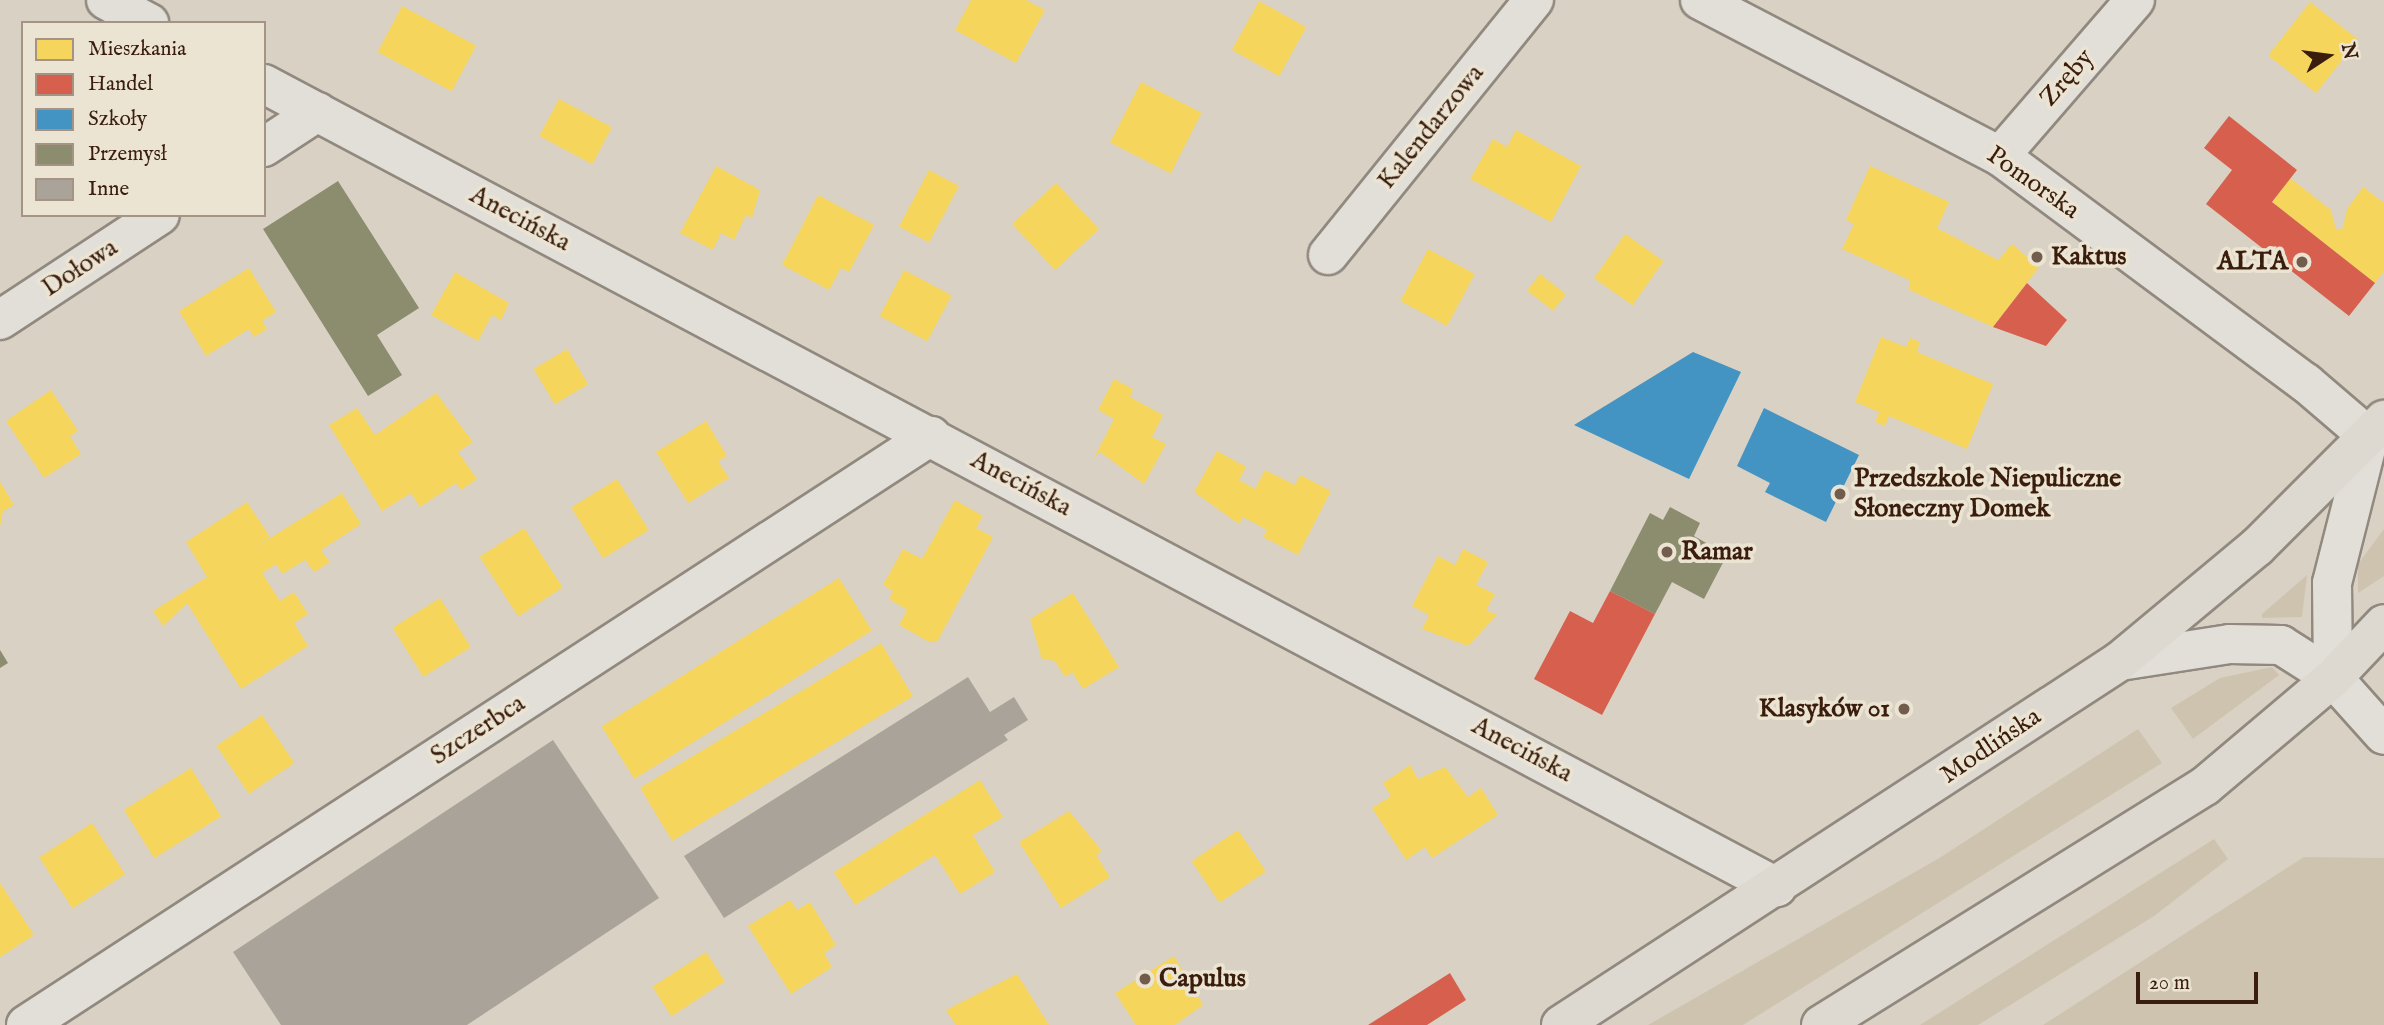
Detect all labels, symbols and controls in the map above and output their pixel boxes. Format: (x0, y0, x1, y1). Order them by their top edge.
legend (21, 21, 266, 217)
north arrow (2293, 21, 2363, 91)
text: Mieszkania (88, 36, 186, 63)
text: N (2335, 41, 2362, 62)
street label: Zręby (2034, 43, 2100, 113)
street label: Kalendarzowa (1371, 58, 1491, 196)
text: Handel (88, 71, 153, 98)
text: Szkoły (88, 106, 147, 133)
street label: Pomorska (1981, 140, 2085, 226)
text: Przemysł (88, 141, 167, 168)
text: Inne (88, 176, 129, 203)
street label: Anecińska (464, 179, 576, 259)
street label: Dołowa (36, 232, 124, 304)
place label: Kaktus (2051, 241, 2126, 273)
place label: ALTA (2217, 246, 2288, 278)
marker: Kaktus (2029, 249, 2045, 265)
marker: ALTA (2294, 254, 2310, 270)
street label: Anecińska (965, 444, 1077, 524)
place label: Przedszkole Niepuliczne Słoneczny Domek (1854, 463, 2121, 524)
marker: Przedszkole Niepuliczne Słoneczny Domek (1832, 486, 1848, 502)
place label: Ramar (1681, 536, 1753, 568)
marker: Ramar (1659, 544, 1675, 560)
street label: Szczerbca (425, 688, 531, 772)
place label: Klasyków 01 (1759, 693, 1890, 725)
marker: Klasyków 01 (1896, 701, 1912, 717)
street label: Modlińska (1935, 701, 2047, 791)
street label: Anecińska (1466, 710, 1578, 790)
scale bar (2139, 958, 2262, 1002)
place label: Capulus (1159, 963, 1246, 995)
text: 20 m (2149, 970, 2190, 997)
marker: Capulus (1137, 971, 1153, 987)

